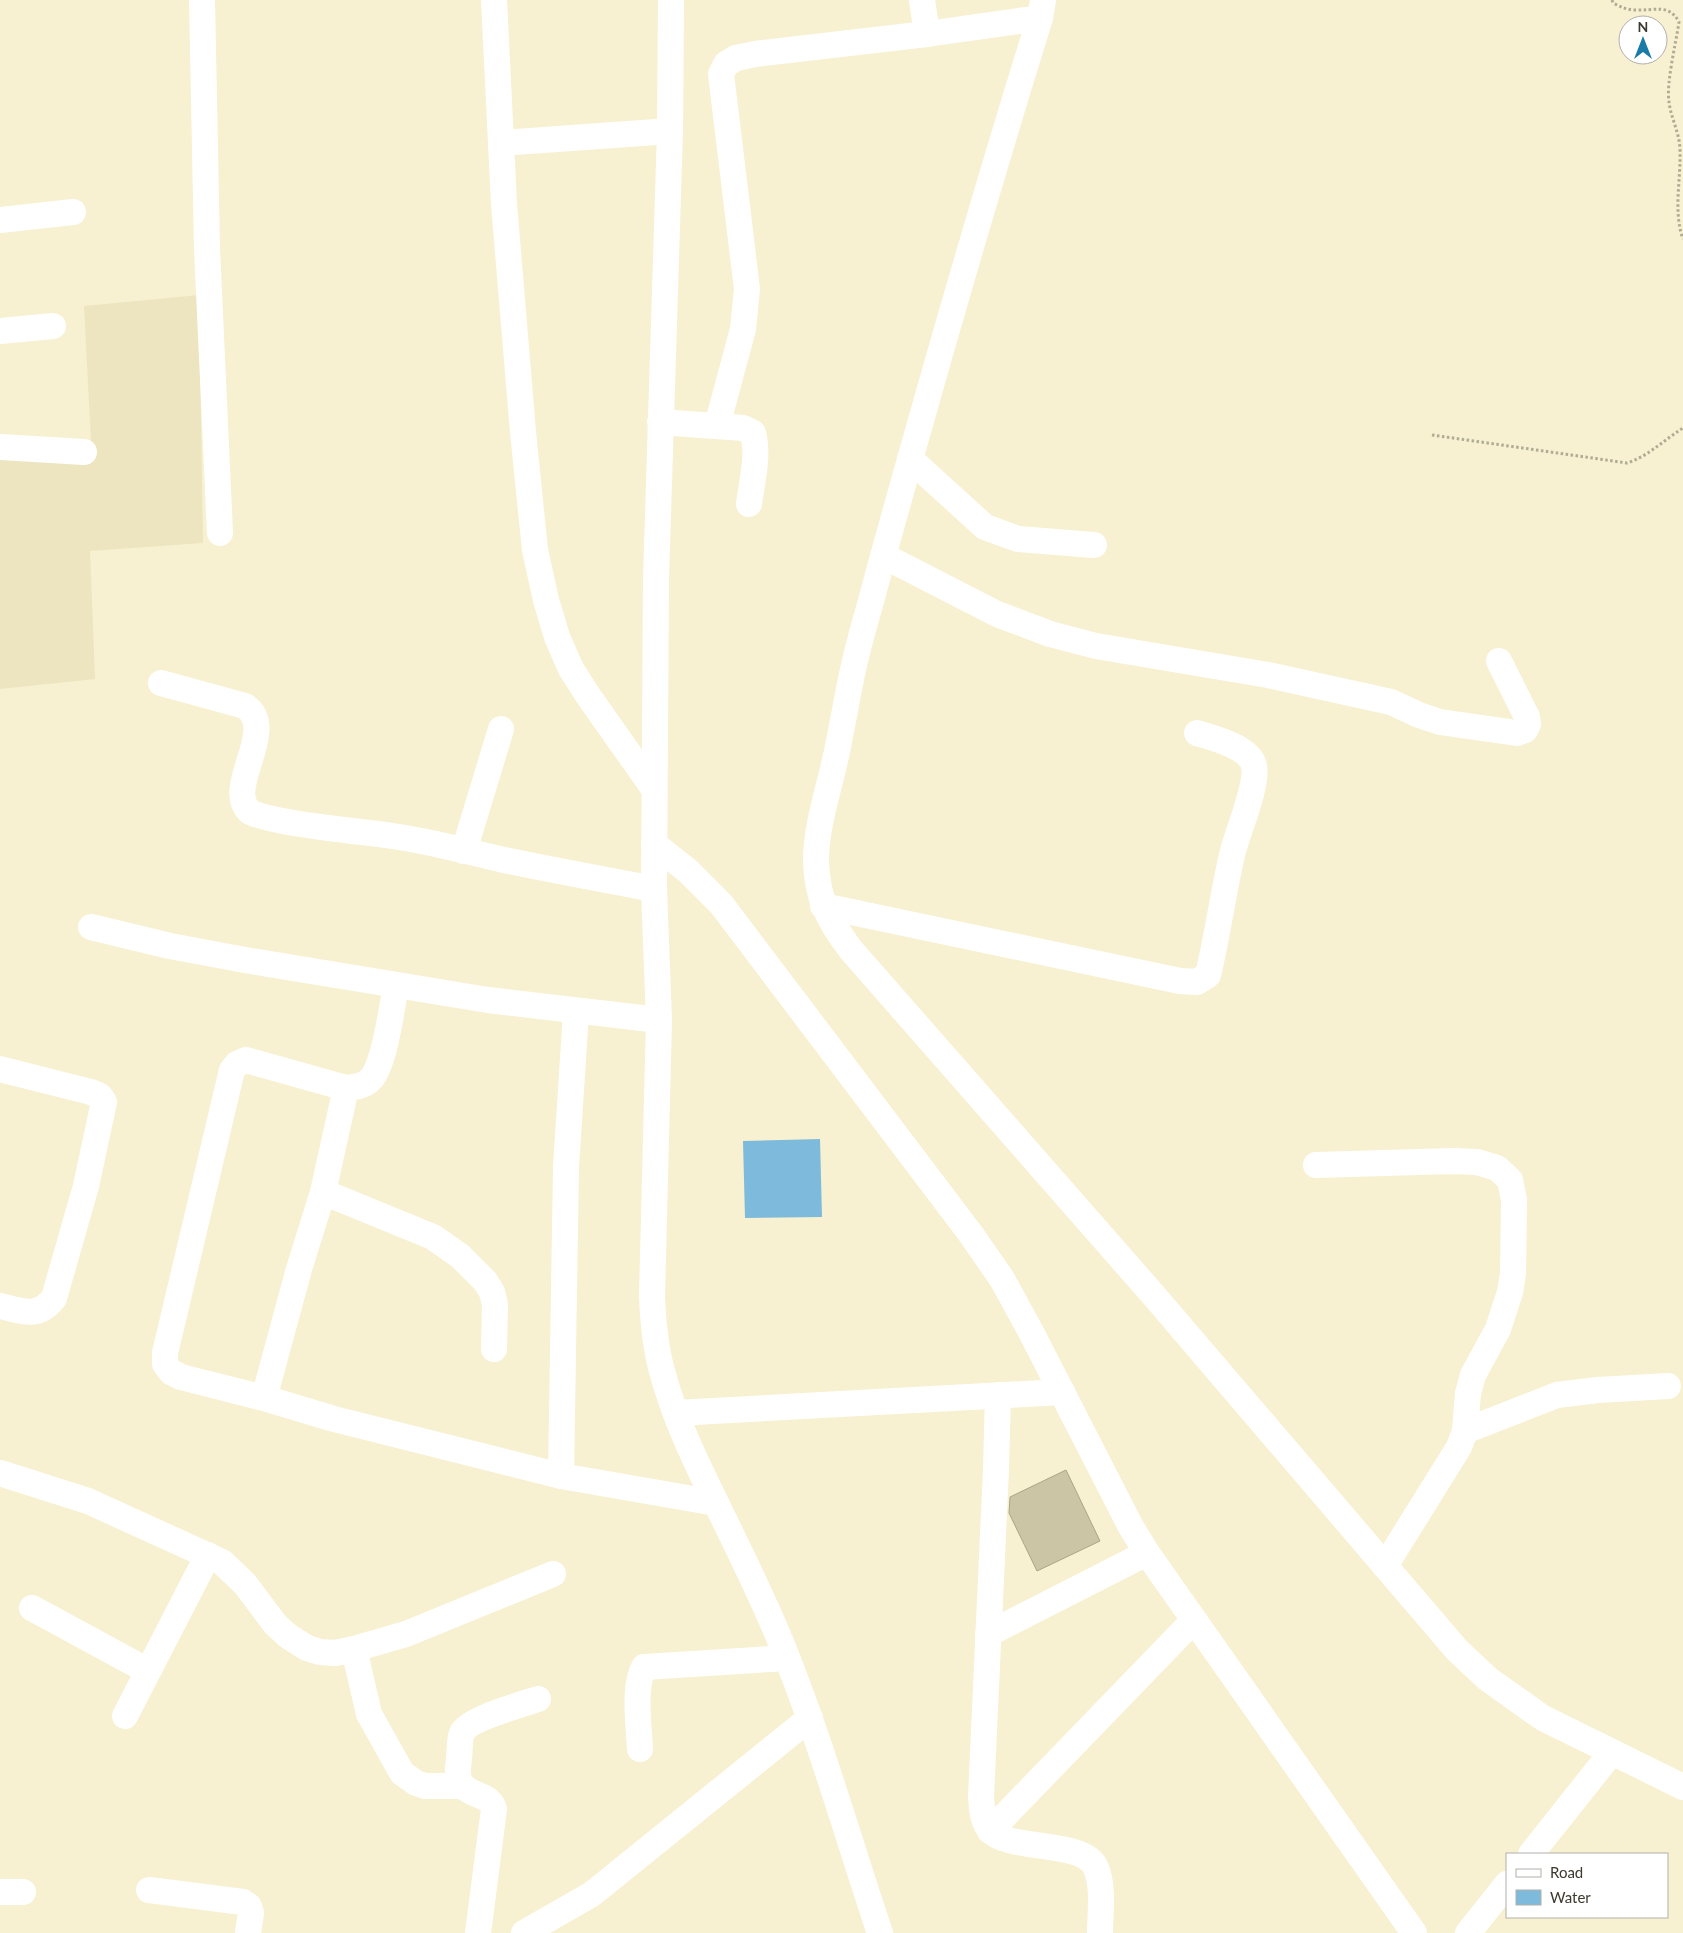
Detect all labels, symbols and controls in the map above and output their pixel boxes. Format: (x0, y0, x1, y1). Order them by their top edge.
north arrow (1618, 15, 1668, 65)
text: N (1638, 18, 1648, 35)
legend (1506, 1853, 1668, 1918)
text: Road (1550, 1863, 1583, 1881)
text: Water (1550, 1888, 1591, 1906)

